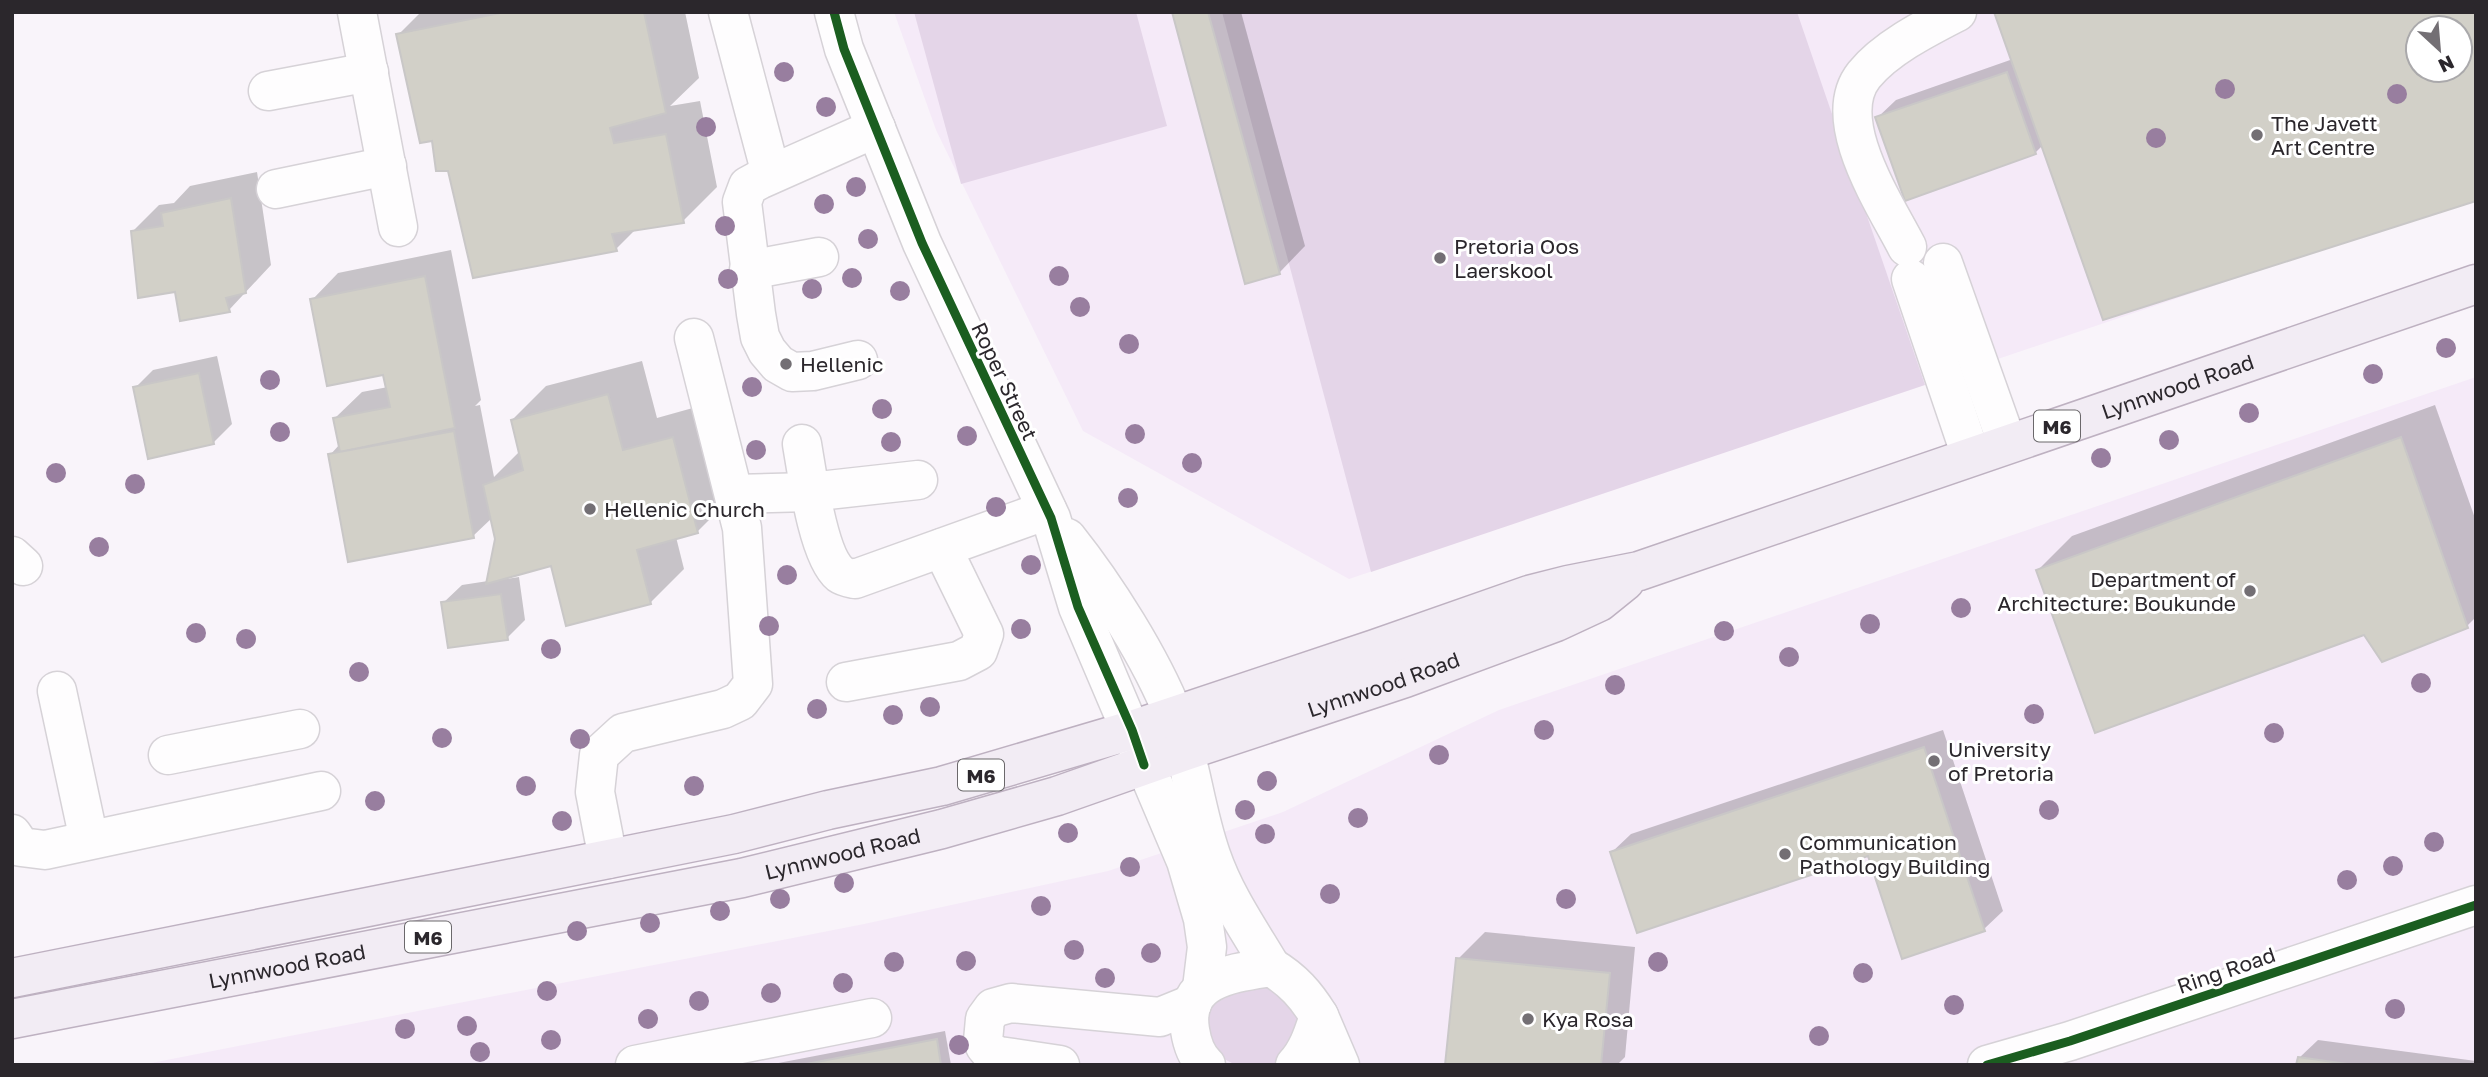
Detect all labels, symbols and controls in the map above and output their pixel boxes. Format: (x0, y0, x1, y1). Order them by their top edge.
north arrow (2404, 14, 2474, 84)
text: N (2435, 51, 2458, 78)
place label: The Javett Art Centre (2271, 110, 2378, 160)
marker: The Javett Art Centre (2249, 127, 2265, 143)
place label: Pretoria Oos Laerskool (1454, 233, 1579, 283)
marker: Pretoria Oos Laerskool (1432, 250, 1448, 266)
street label: Roper Street (966, 318, 1044, 444)
street label: Lynnwood Road (2098, 348, 2257, 425)
place label: Hellenic (800, 351, 884, 377)
marker: Hellenic (778, 356, 794, 372)
road number: M6 (2034, 410, 2080, 442)
place label: Hellenic Church (604, 496, 765, 522)
marker: Hellenic Church (582, 501, 598, 517)
place label: Department of Architecture: Boukunde (1997, 566, 2236, 616)
marker: Department of Architecture: Boukunde (2242, 583, 2258, 599)
street label: Lynnwood Road (1304, 646, 1463, 723)
place label: University of Pretoria (1948, 736, 2054, 786)
marker: University of Pretoria (1926, 753, 1942, 769)
road number: M6 (958, 760, 1004, 790)
street label: Lynnwood Road (762, 822, 923, 885)
place label: Communication Pathology Building (1799, 829, 1990, 879)
marker: Communication Pathology Building (1777, 846, 1793, 862)
road number: M6 (405, 922, 451, 953)
street label: Lynnwood Road (206, 938, 368, 994)
street label: Ring Road (2173, 941, 2279, 999)
place label: Kya Rosa (1542, 1006, 1634, 1032)
marker: Kya Rosa (1520, 1011, 1536, 1027)

